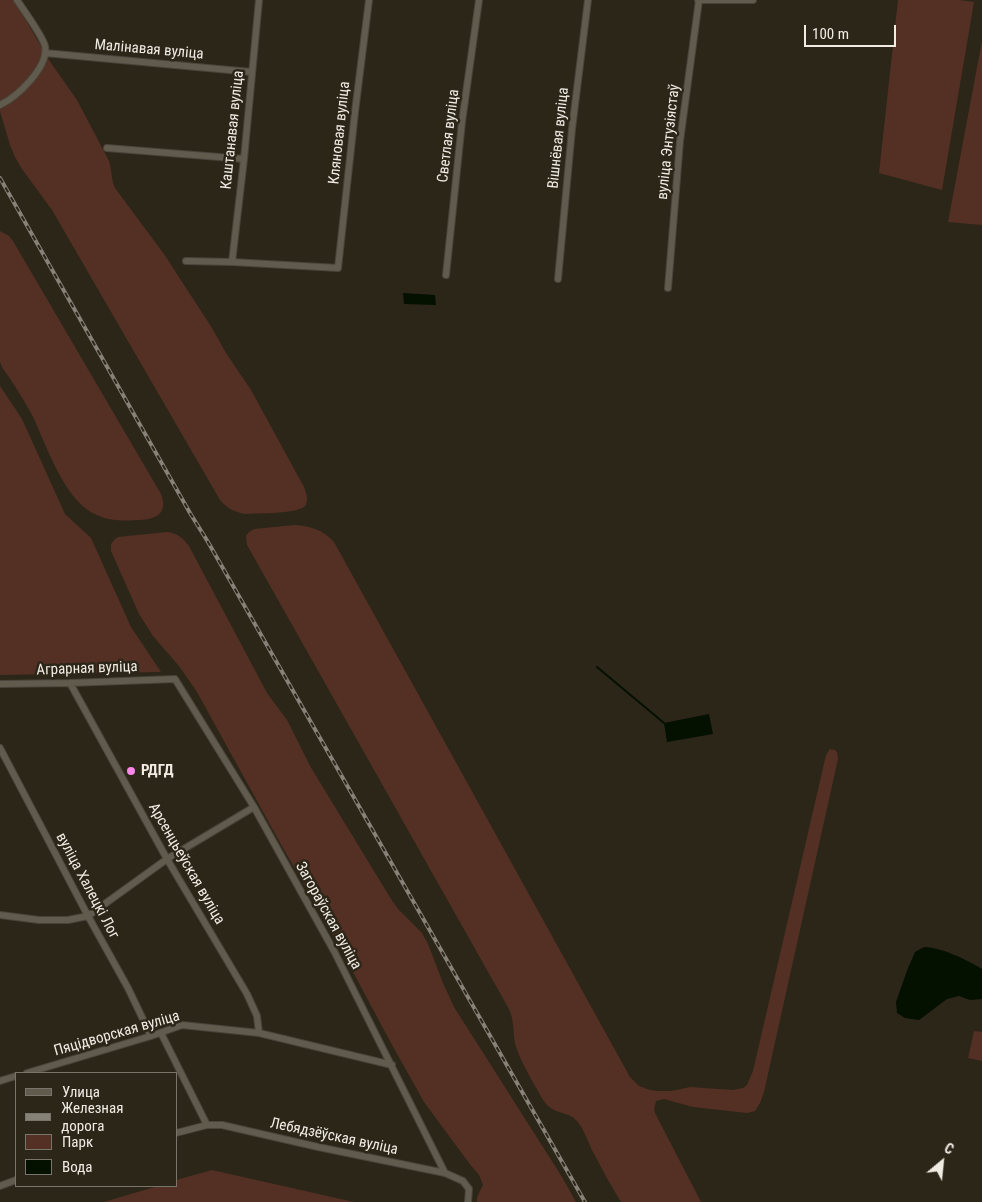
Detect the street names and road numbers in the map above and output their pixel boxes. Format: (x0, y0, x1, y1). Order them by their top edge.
street label: Малінавая вуліца (94, 36, 204, 64)
street label: Каштанавая вуліца (218, 70, 248, 190)
street label: Кляновая вуліца (326, 81, 354, 185)
street label: вуліца Энтузіястаў (654, 83, 684, 201)
street label: Вішнёвая вуліца (545, 86, 573, 190)
street label: Светлая вуліца (434, 88, 464, 184)
street label: Аграрная вуліца (36, 658, 138, 680)
street label: Арсенцьеўская вуліца (144, 800, 228, 928)
street label: вуліца Халецкі Лог (51, 830, 123, 942)
street label: Загораўская вуліца (291, 859, 365, 973)
street label: Пяцідворская вуліца (52, 1007, 182, 1061)
street label: Лебядзёўская вуліца (268, 1115, 400, 1159)

